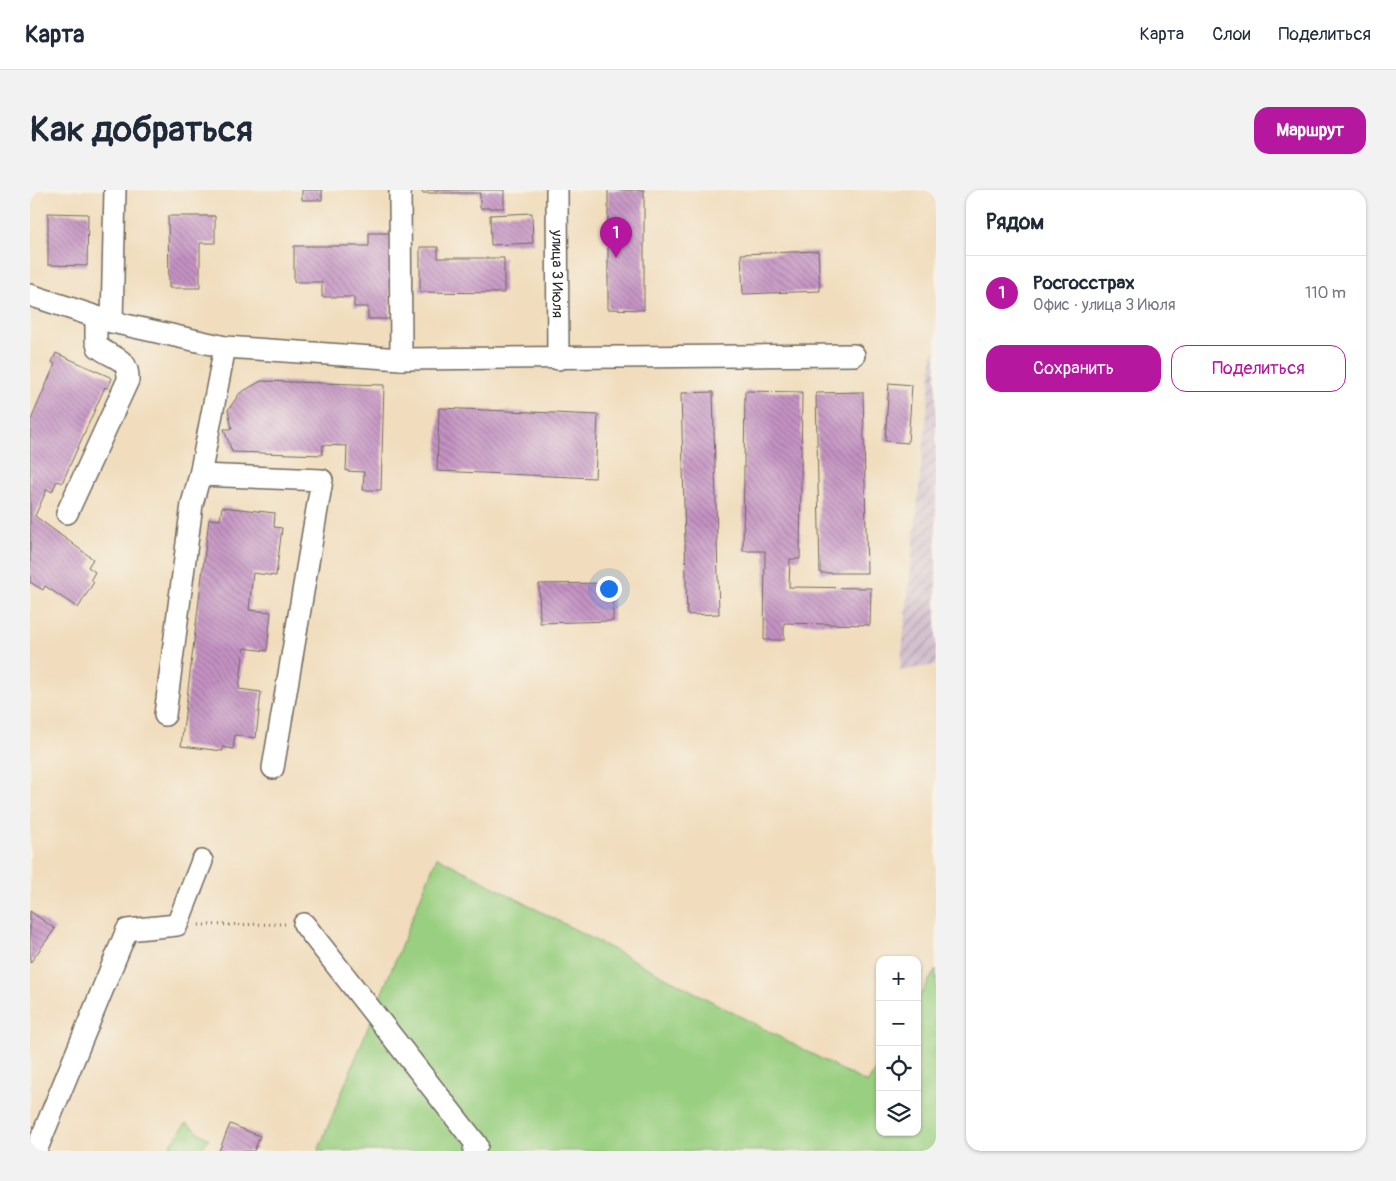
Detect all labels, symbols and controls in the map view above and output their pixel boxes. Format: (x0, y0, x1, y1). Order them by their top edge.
text: Карта (25, 20, 84, 49)
text: Карта (1140, 23, 1184, 46)
text: Слои (1212, 23, 1250, 46)
text: Поделиться (1278, 23, 1371, 46)
button: Маршрут (1254, 107, 1366, 154)
text: Как добраться (30, 108, 253, 152)
text: Рядом (986, 209, 1044, 236)
pin: 1 (600, 217, 632, 258)
street label: улица 3 Июля (548, 229, 567, 318)
text: Росгосстрах (1033, 271, 1135, 295)
text: 1 (999, 283, 1005, 303)
text: 110 m (1305, 283, 1346, 303)
text: Офис · улица 3 Июля (1033, 295, 1176, 315)
button: Сохранить (986, 345, 1161, 392)
button: Поделиться (1171, 345, 1346, 392)
your location (596, 576, 622, 602)
map controls (876, 956, 921, 1136)
button: + (876, 956, 921, 1001)
button: − (876, 1001, 921, 1046)
button: locate (876, 1046, 921, 1091)
button: layers (876, 1091, 921, 1136)

